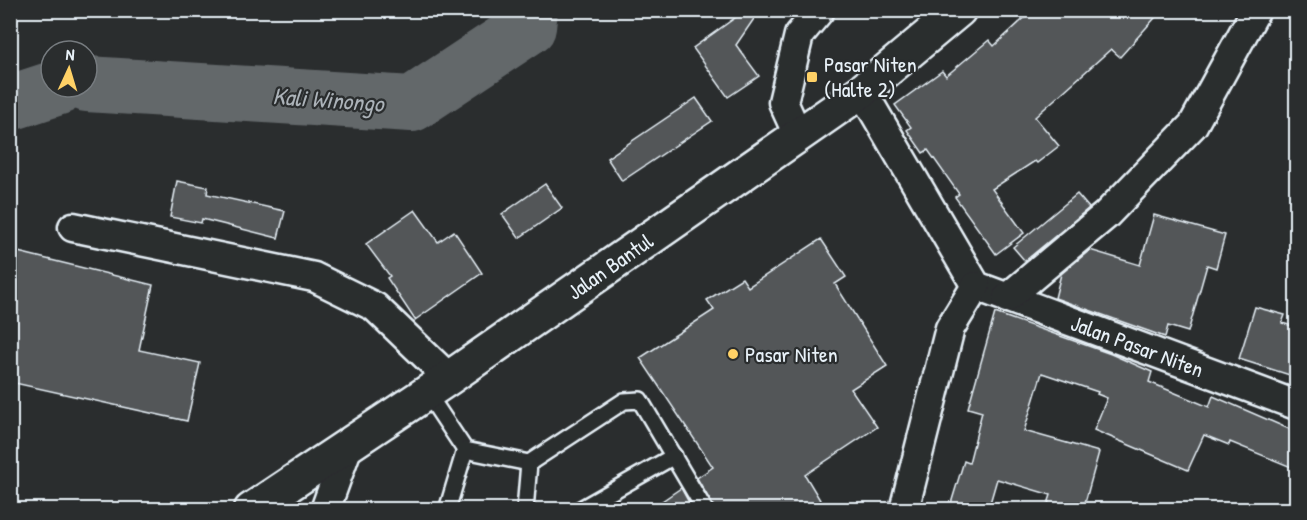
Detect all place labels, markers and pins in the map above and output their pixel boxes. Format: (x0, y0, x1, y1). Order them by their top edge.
place label: Pasar Niten (Halte 2) (824, 49, 917, 104)
marker: Pasar Niten (Halte 2) (805, 70, 819, 84)
place label: Pasar Niten (745, 339, 838, 369)
marker: Pasar Niten (726, 347, 740, 361)

